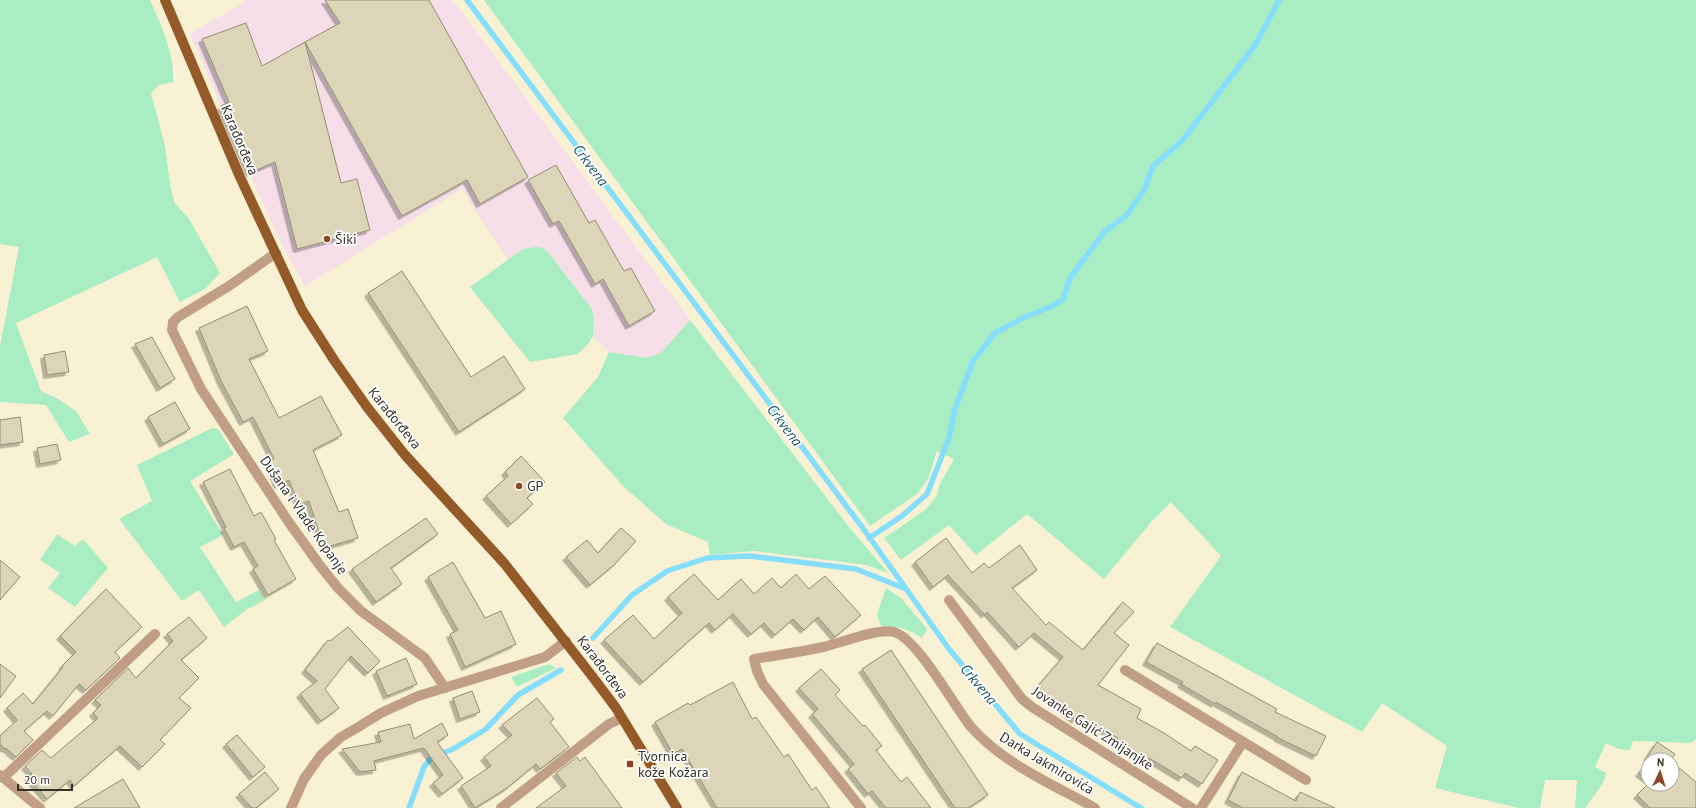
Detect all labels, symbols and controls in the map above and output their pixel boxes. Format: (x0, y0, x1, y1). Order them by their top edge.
street label: Karađorđeva (217, 102, 263, 178)
water label: Crkvena (569, 140, 613, 190)
place label: Šiki (335, 230, 357, 248)
marker: Šiki (322, 234, 332, 244)
street label: Karađorđeva (365, 383, 426, 453)
water label: Crkvena (763, 400, 807, 450)
street label: Dušana i Vlade Kopanje (256, 452, 352, 578)
place label: GP (527, 477, 544, 495)
marker: GP (514, 481, 524, 491)
street label: Karađorđeva (573, 632, 633, 702)
water label: Crkvena (956, 660, 1002, 709)
street label: Jovanke Gajić Zmijanjke (1028, 682, 1157, 774)
street label: Darka Jakmirovića (997, 728, 1098, 798)
place label: Tvornica kože Kožara (638, 747, 709, 781)
north arrow (1640, 752, 1680, 792)
text: N (1657, 755, 1665, 769)
marker: Tvornica kože Kožara (625, 759, 635, 769)
scale bar (18, 766, 72, 792)
text: 20 m (24, 772, 50, 787)

